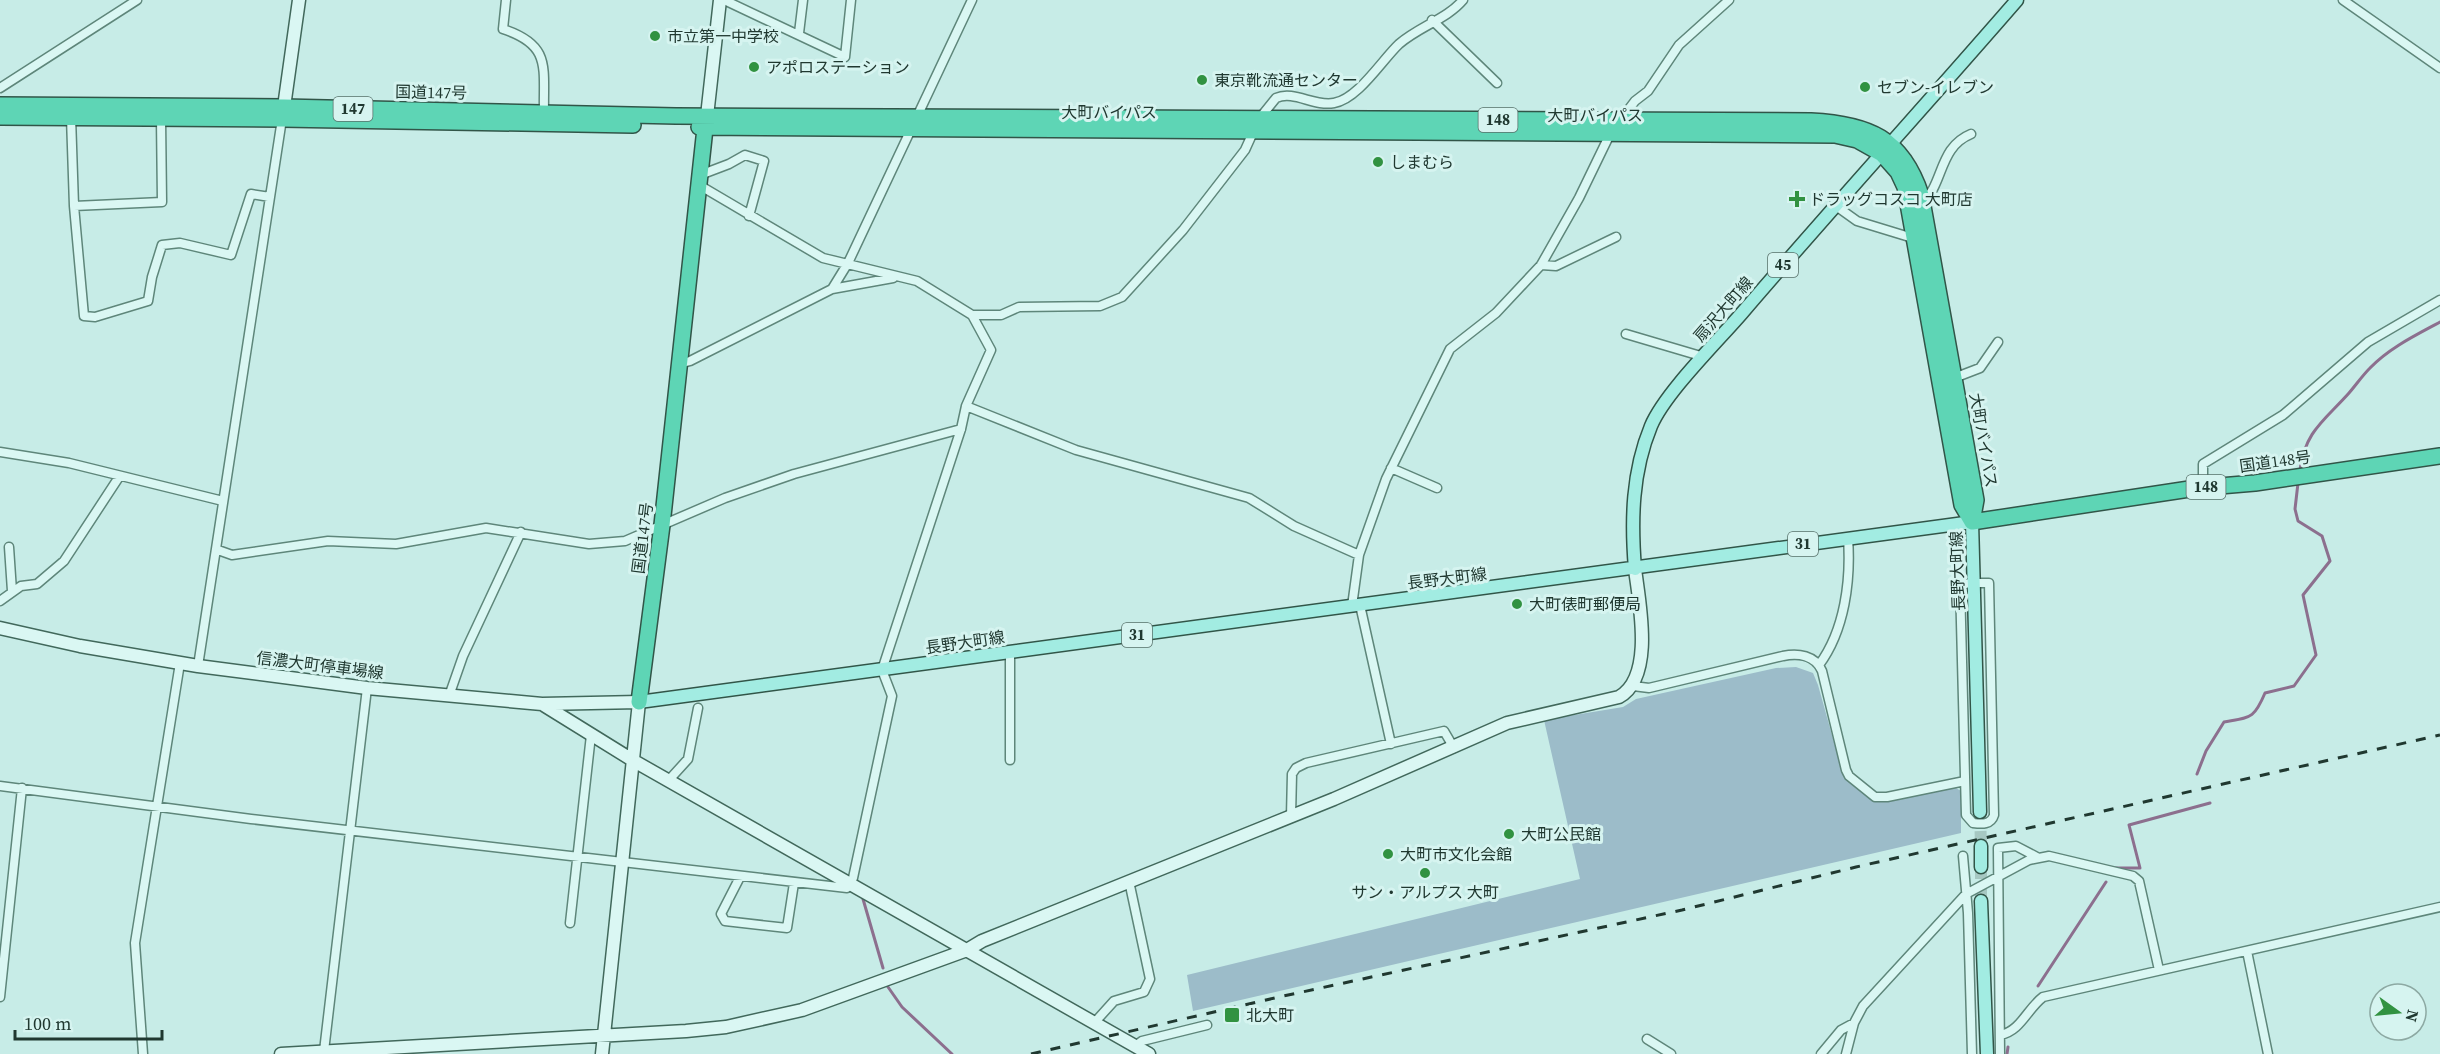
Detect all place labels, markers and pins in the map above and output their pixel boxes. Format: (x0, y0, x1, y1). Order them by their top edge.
place label: 市立第一中学校 (667, 25, 779, 47)
marker: 市立第一中学校 (648, 29, 662, 43)
place label: アポロステーション (766, 56, 910, 78)
marker: アポロステーション (747, 60, 761, 74)
place label: 東京靴流通センター (1214, 69, 1358, 91)
marker: 東京靴流通センター (1195, 73, 1209, 87)
place label: セブン-イレブン (1877, 76, 1994, 98)
marker: セブン-イレブン (1858, 80, 1872, 94)
place label: しまむら (1390, 151, 1454, 173)
marker: しまむら (1371, 155, 1385, 169)
place label: ドラッグコスコ 大町店 (1809, 188, 1973, 210)
marker: ドラッグコスコ 大町店 (1790, 192, 1804, 206)
place label: 大町俵町郵便局 (1529, 593, 1641, 615)
marker: 大町俵町郵便局 (1510, 597, 1524, 611)
place label: 大町公民館 (1521, 823, 1601, 845)
marker: 大町公民館 (1502, 827, 1516, 841)
place label: 大町市文化会館 (1400, 843, 1512, 865)
marker: 大町市文化会館 (1381, 847, 1395, 861)
marker: サン・アルプス 大町 (1418, 866, 1432, 880)
place label: サン・アルプス 大町 (1351, 881, 1499, 903)
place label: 北大町 (1246, 1004, 1294, 1026)
marker: 北大町 (1223, 1006, 1241, 1024)

